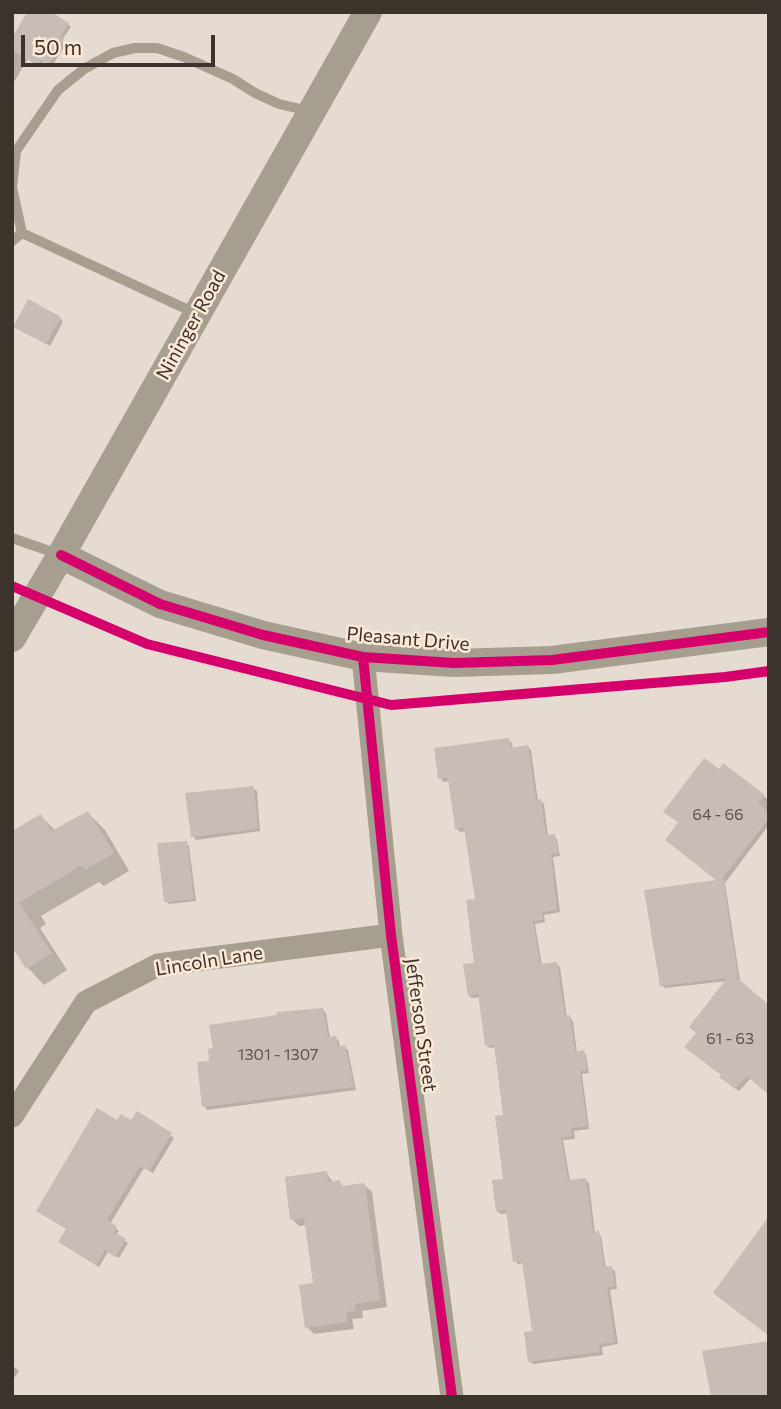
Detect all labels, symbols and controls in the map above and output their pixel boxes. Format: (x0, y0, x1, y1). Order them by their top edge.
scale bar (24, 21, 219, 65)
text: 50 m (34, 34, 82, 59)
street label: Nininger Road (152, 266, 230, 384)
street label: Pleasant Drive (345, 622, 471, 656)
house number: 64 - 66 (692, 805, 744, 825)
street label: Lincoln Lane (154, 941, 264, 981)
street label: Jefferson Street (400, 957, 442, 1093)
house number: 61 - 63 (706, 1029, 754, 1049)
house number: 1301 - 1307 (238, 1045, 318, 1065)

